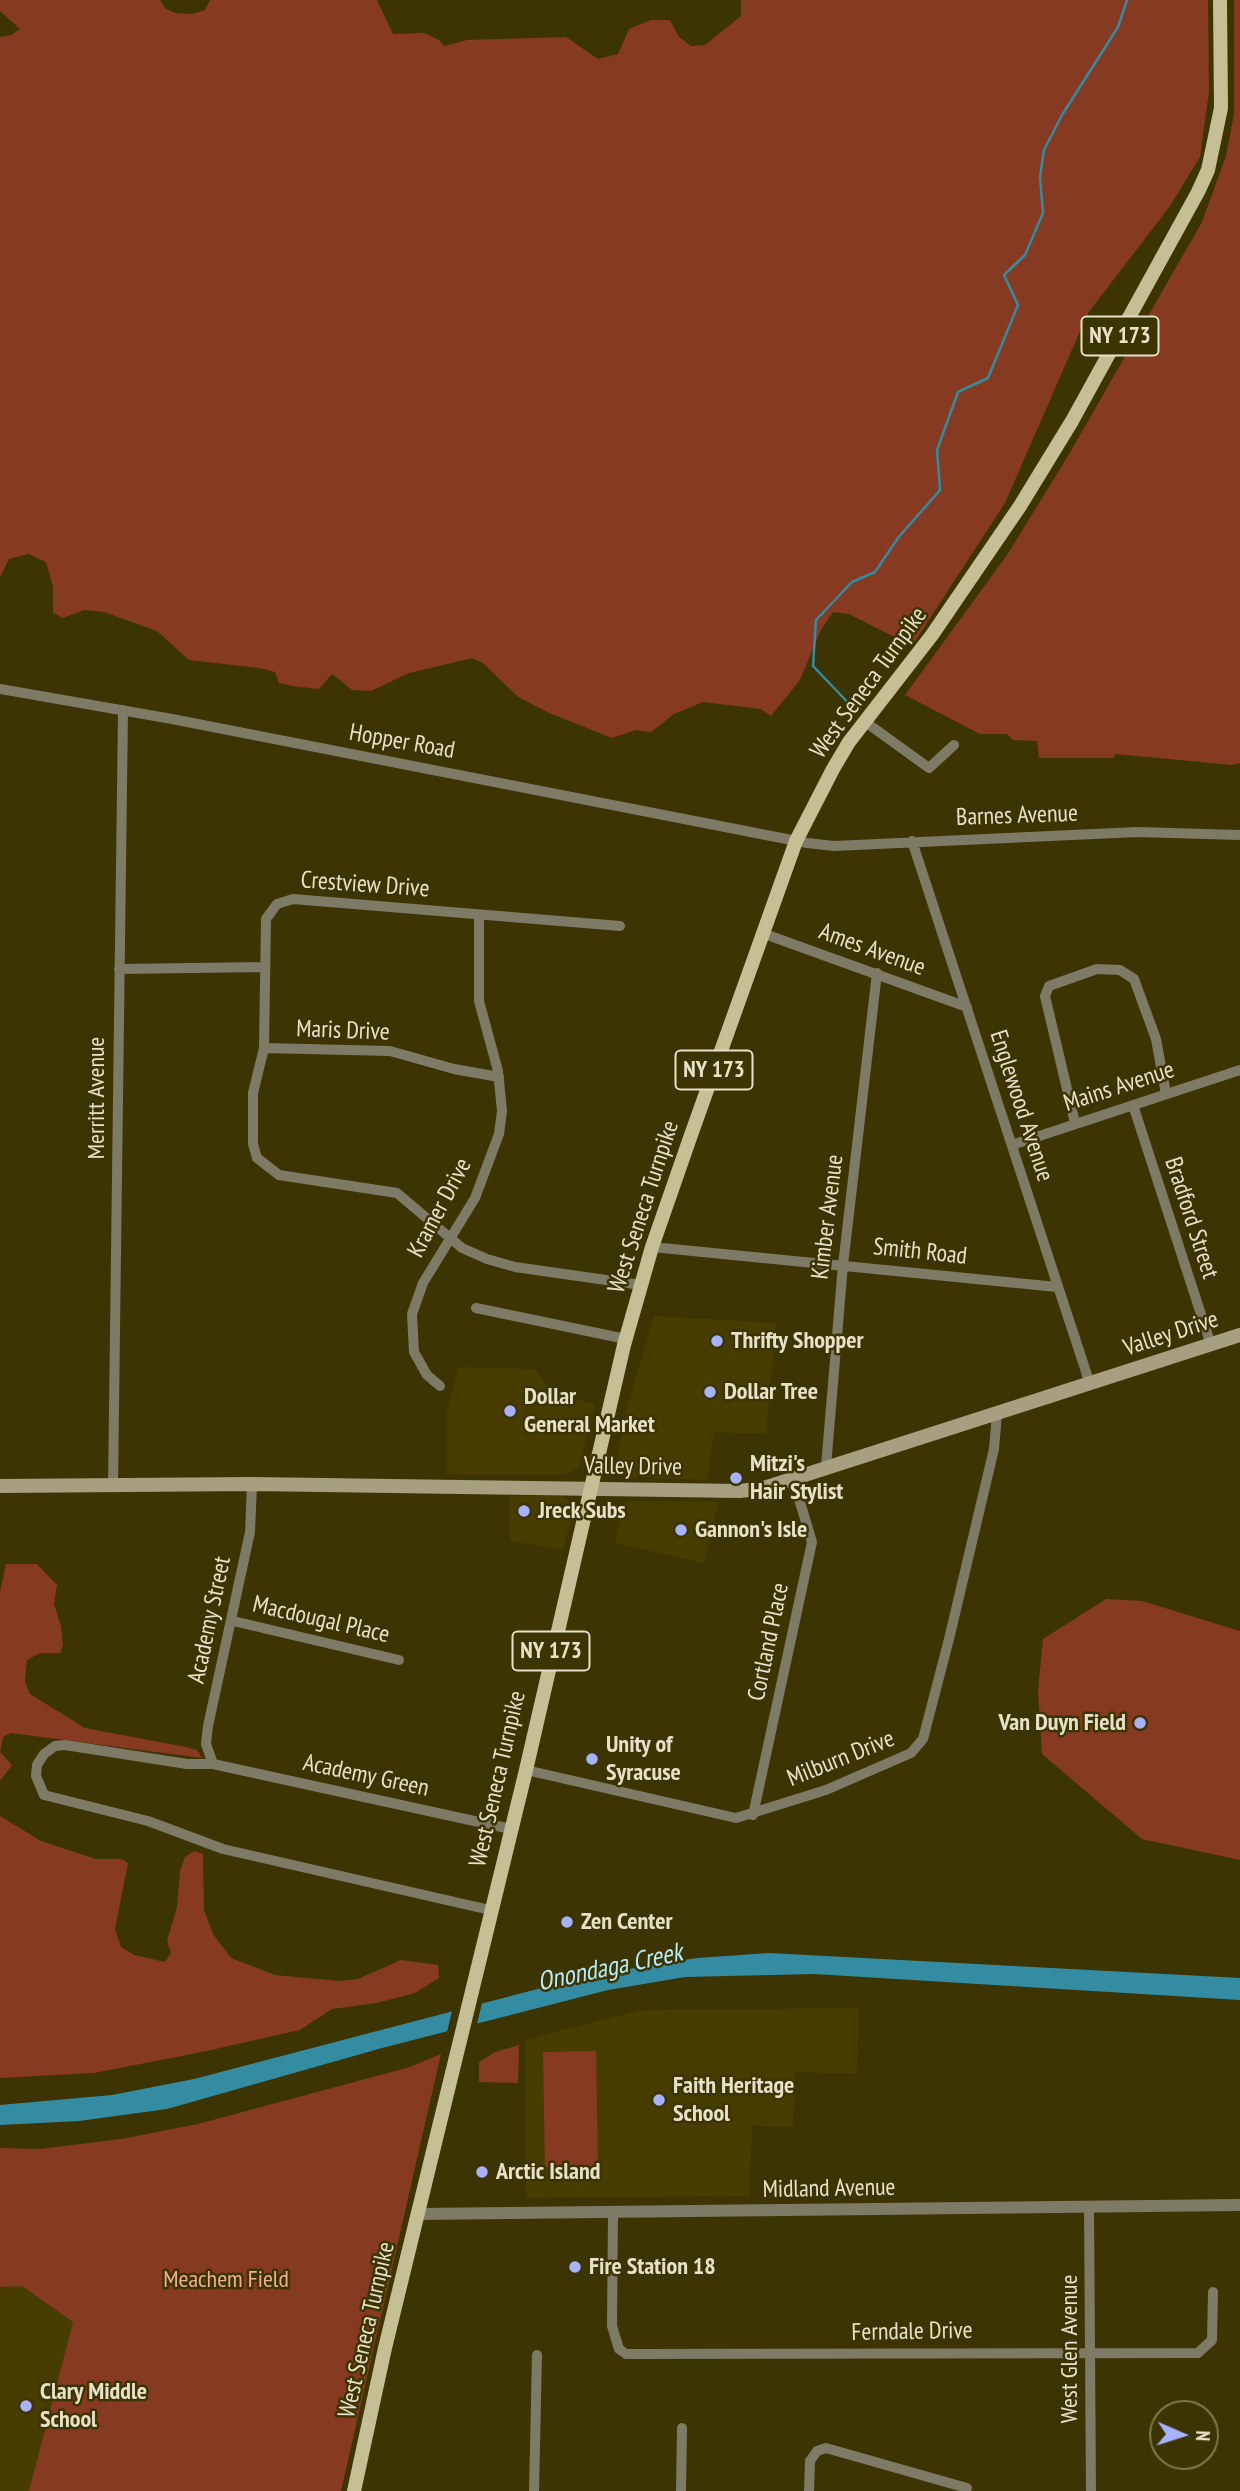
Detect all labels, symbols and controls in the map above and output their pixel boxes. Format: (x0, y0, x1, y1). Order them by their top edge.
road number: NY 173 (1082, 316, 1158, 356)
street label: West Seneca Turnpike (805, 602, 933, 764)
street label: Hopper Road (347, 719, 457, 765)
street label: Barnes Avenue (956, 799, 1078, 833)
street label: Crestview Drive (300, 866, 430, 904)
street label: Ames Avenue (815, 918, 929, 982)
street label: Maris Drive (296, 1015, 390, 1047)
street label: Englewood Avenue (983, 1027, 1059, 1185)
street label: Merritt Avenue (83, 1037, 111, 1159)
road number: NY 173 (676, 1050, 752, 1090)
street label: Mains Avenue (1060, 1056, 1178, 1118)
street label: West Seneca Turnpike (603, 1117, 685, 1297)
street label: Kramer Drive (402, 1153, 478, 1263)
street label: Kimber Avenue (806, 1153, 850, 1281)
street label: Bradford Street (1158, 1154, 1224, 1282)
street label: Smith Road (872, 1233, 968, 1271)
street label: Valley Drive (1120, 1305, 1222, 1363)
place label: Thrifty Shopper (731, 1327, 864, 1355)
marker: Thrifty Shopper (709, 1333, 725, 1349)
place label: Dollar Tree (724, 1378, 818, 1406)
place label: Dollar General Market (524, 1383, 655, 1439)
marker: Dollar Tree (702, 1384, 718, 1400)
marker: Dollar General Market (502, 1403, 518, 1419)
place label: Mitzi's Hair Stylist (750, 1450, 843, 1506)
street label: Valley Drive (584, 1452, 682, 1482)
marker: Mitzi's Hair Stylist (728, 1470, 744, 1486)
place label: Jreck Subs (538, 1497, 626, 1525)
marker: Jreck Subs (516, 1503, 532, 1519)
place label: Gannon's Isle (695, 1516, 807, 1544)
marker: Gannon's Isle (673, 1522, 689, 1538)
street label: Academy Street (183, 1554, 237, 1686)
street label: Cortland Place (742, 1580, 796, 1704)
street label: Macdougal Place (250, 1590, 392, 1650)
road number: NY 173 (512, 1632, 590, 1670)
street label: West Seneca Turnpike (464, 1688, 532, 1870)
place label: Van Duyn Field (998, 1709, 1126, 1737)
marker: Van Duyn Field (1132, 1715, 1148, 1731)
street label: Milburn Drive (783, 1725, 899, 1793)
place label: Unity of Syracuse (606, 1731, 681, 1787)
street label: Academy Green (300, 1749, 432, 1803)
marker: Unity of Syracuse (584, 1751, 600, 1767)
place label: Zen Center (581, 1908, 673, 1936)
marker: Zen Center (559, 1914, 575, 1930)
water label: Onondaga Creek (535, 1937, 685, 1999)
place label: Faith Heritage School (673, 2072, 794, 2128)
marker: Faith Heritage School (651, 2092, 667, 2108)
place label: Arctic Island (496, 2158, 600, 2186)
marker: Arctic Island (474, 2164, 490, 2180)
street label: Midland Avenue (762, 2173, 896, 2205)
street label: West Seneca Turnpike (333, 2239, 401, 2421)
place label: Fire Station 18 (589, 2253, 716, 2281)
marker: Fire Station 18 (567, 2259, 583, 2275)
park label: Meachem Field (163, 2266, 289, 2294)
street label: West Glen Avenue (1056, 2275, 1084, 2423)
street label: Ferndale Drive (851, 2317, 973, 2347)
place label: Clary Middle School (40, 2378, 147, 2434)
marker: Clary Middle School (18, 2398, 34, 2414)
north arrow (1149, 2400, 1219, 2470)
text: N (1191, 2430, 1215, 2442)

